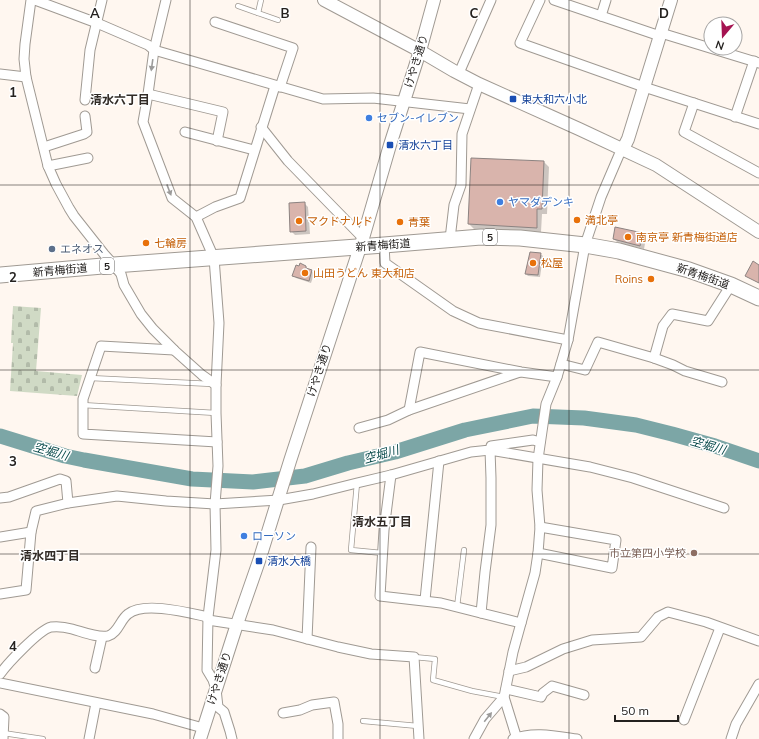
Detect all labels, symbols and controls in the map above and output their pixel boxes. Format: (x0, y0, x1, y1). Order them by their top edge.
text: A (90, 5, 100, 21)
text: B (281, 5, 290, 21)
text: C (470, 5, 479, 21)
text: D (659, 5, 669, 21)
north arrow (703, 16, 743, 56)
street label: けやき通り (401, 33, 431, 89)
text: N (714, 37, 726, 53)
one-way arrow (149, 59, 155, 72)
text: 1 (9, 84, 17, 100)
district label: 清水六丁目 (90, 92, 150, 107)
place label: 東大和六小北 (521, 92, 587, 106)
marker: 東大和六小北 (508, 94, 518, 104)
place label: セブン-イレブン (377, 111, 459, 125)
marker: セブン-イレブン (364, 113, 374, 123)
place label: 清水六丁目 (398, 138, 453, 152)
marker: 清水六丁目 (385, 140, 395, 150)
one-way arrow (166, 185, 172, 197)
place label: ヤマダデンキ (508, 195, 574, 209)
marker: ヤマダデンキ (495, 197, 505, 207)
place label: 満北亭 (585, 213, 618, 227)
place label: マクドナルド (307, 214, 373, 228)
place label: 青葉 (408, 215, 430, 229)
marker: 満北亭 (572, 215, 582, 225)
marker: マクドナルド (294, 216, 304, 226)
marker: 青葉 (395, 217, 405, 227)
road number: 5 (483, 229, 497, 245)
place label: 南京亭 新青梅街道店 (636, 230, 738, 244)
marker: 南京亭 新青梅街道店 (623, 232, 633, 242)
place label: 七輪房 (154, 236, 187, 250)
street label: 新青梅街道 (355, 236, 411, 254)
marker: 七輪房 (141, 238, 151, 248)
place label: エネオス (60, 242, 104, 256)
marker: エネオス (47, 244, 57, 254)
place label: 松屋 (541, 256, 563, 270)
road number: 5 (100, 258, 114, 274)
marker: 松屋 (528, 258, 538, 268)
street label: 新青梅街道 (675, 260, 731, 292)
street label: 新青梅街道 (32, 261, 88, 279)
place label: 山田うどん 東大和店 (313, 266, 415, 280)
marker: 山田うどん 東大和店 (300, 268, 310, 278)
text: 2 (9, 269, 17, 285)
place label: Roins (615, 272, 643, 286)
marker: Roins (646, 274, 656, 284)
street label: けやき通り (304, 342, 334, 398)
water label: 空堀川 (689, 433, 729, 458)
water label: 空堀川 (32, 439, 72, 464)
water label: 空堀川 (362, 441, 402, 466)
text: 3 (9, 453, 17, 469)
district label: 清水五丁目 (352, 514, 412, 529)
place label: ローソン (252, 529, 296, 543)
marker: ローソン (239, 531, 249, 541)
place label: 市立第四小学校 (609, 546, 686, 560)
district label: 清水四丁目 (20, 548, 80, 563)
marker: 市立第四小学校 (689, 548, 699, 558)
place label: 清水大橋 (267, 554, 311, 568)
marker: 清水大橋 (254, 556, 264, 566)
text: 4 (9, 638, 17, 654)
street label: けやき通り (204, 650, 234, 706)
scale bar (615, 697, 678, 723)
text: 50 m (621, 703, 649, 718)
one-way arrow (483, 711, 492, 722)

